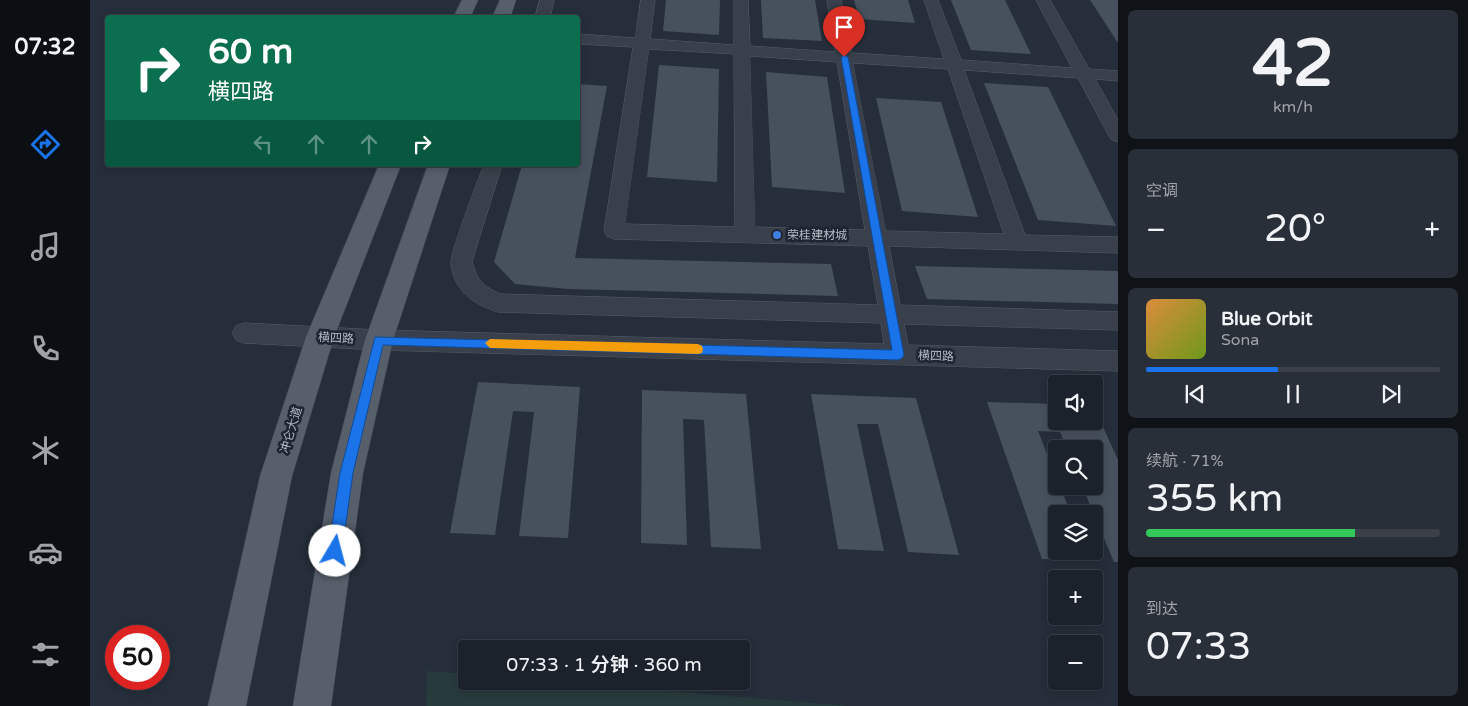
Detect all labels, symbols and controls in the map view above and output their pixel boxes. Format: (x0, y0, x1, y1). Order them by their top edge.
pin (823, 6, 865, 57)
icon: arrive (830, 13, 858, 41)
text: 42 (1252, 25, 1334, 104)
text: 60 m (208, 31, 293, 73)
text: 07:32 (15, 34, 75, 60)
icon: right (125, 35, 190, 100)
text: 横四路 (208, 79, 274, 105)
text: km/h (1273, 97, 1313, 117)
icon: directions (28, 127, 63, 162)
icon: left (249, 130, 277, 158)
icon: ahead (302, 130, 330, 158)
icon: ahead (355, 130, 383, 158)
icon: right (408, 130, 436, 158)
text: 空调 (1146, 181, 1178, 201)
text: 20° (1264, 206, 1326, 252)
text: − (1146, 213, 1166, 247)
text: + (1424, 213, 1440, 247)
place label: 荣桂建材城 (787, 228, 847, 242)
icon: music (28, 229, 63, 264)
marker: 荣桂建材城 (771, 229, 783, 241)
text: Blue Orbit (1221, 308, 1313, 330)
street label: 横四路 (318, 330, 354, 346)
text: Sona (1221, 330, 1259, 350)
icon: phone (28, 331, 63, 366)
street label: 横四路 (918, 348, 954, 364)
map controls (1048, 375, 1103, 690)
button: sound (1048, 375, 1103, 430)
icon: previous (1181, 380, 1209, 408)
icon: pause (1279, 380, 1307, 408)
icon: next (1377, 380, 1405, 408)
street label: 冲仑大道 (277, 405, 305, 455)
icon: climate (28, 433, 63, 468)
button: search (1048, 440, 1103, 495)
text: 续航 · 71% (1146, 451, 1224, 471)
text: 355 km (1146, 476, 1283, 522)
button: layers (1048, 505, 1103, 560)
position arrow (308, 524, 360, 576)
icon: car (28, 535, 63, 570)
button: + (1048, 570, 1103, 625)
text: 到达 (1146, 599, 1178, 619)
text: 07:33 (1146, 624, 1251, 670)
speed limit sign: 50 (105, 625, 170, 690)
button: − (1048, 635, 1103, 690)
icon: filters (28, 637, 63, 672)
text: 07:33 · 1 分钟 · 360 m (506, 654, 702, 676)

